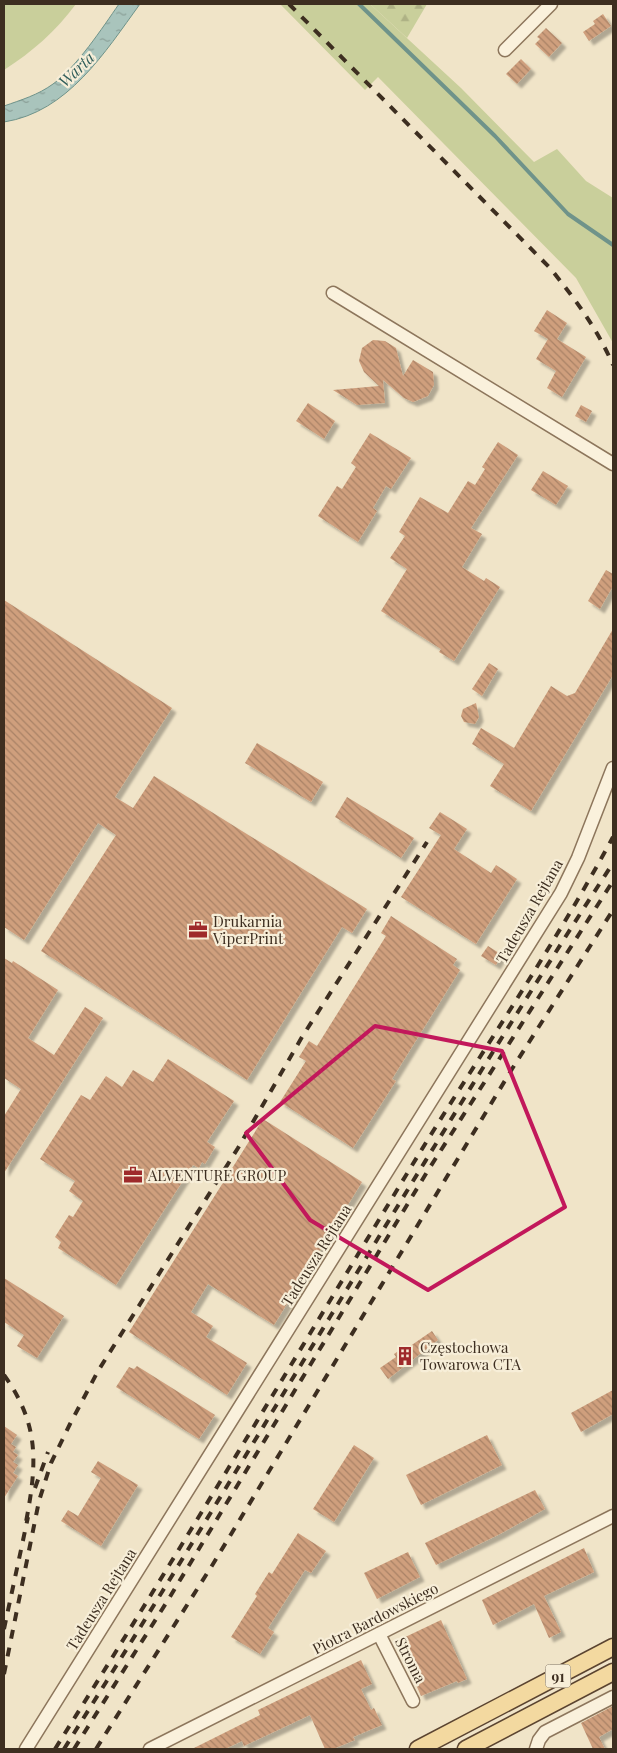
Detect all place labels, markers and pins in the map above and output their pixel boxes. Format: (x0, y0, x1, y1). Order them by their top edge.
place label: Drukarnia ViperPrint (212, 911, 284, 948)
office icon: Drukarnia ViperPrint (187, 919, 209, 941)
office icon: ALVENTURE GROUP (122, 1164, 144, 1186)
place label: ALVENTURE GROUP (147, 1165, 287, 1185)
place label: Częstochowa Towarowa CTA (420, 1337, 522, 1374)
building icon: Częstochowa Towarowa CTA (394, 1345, 416, 1367)

